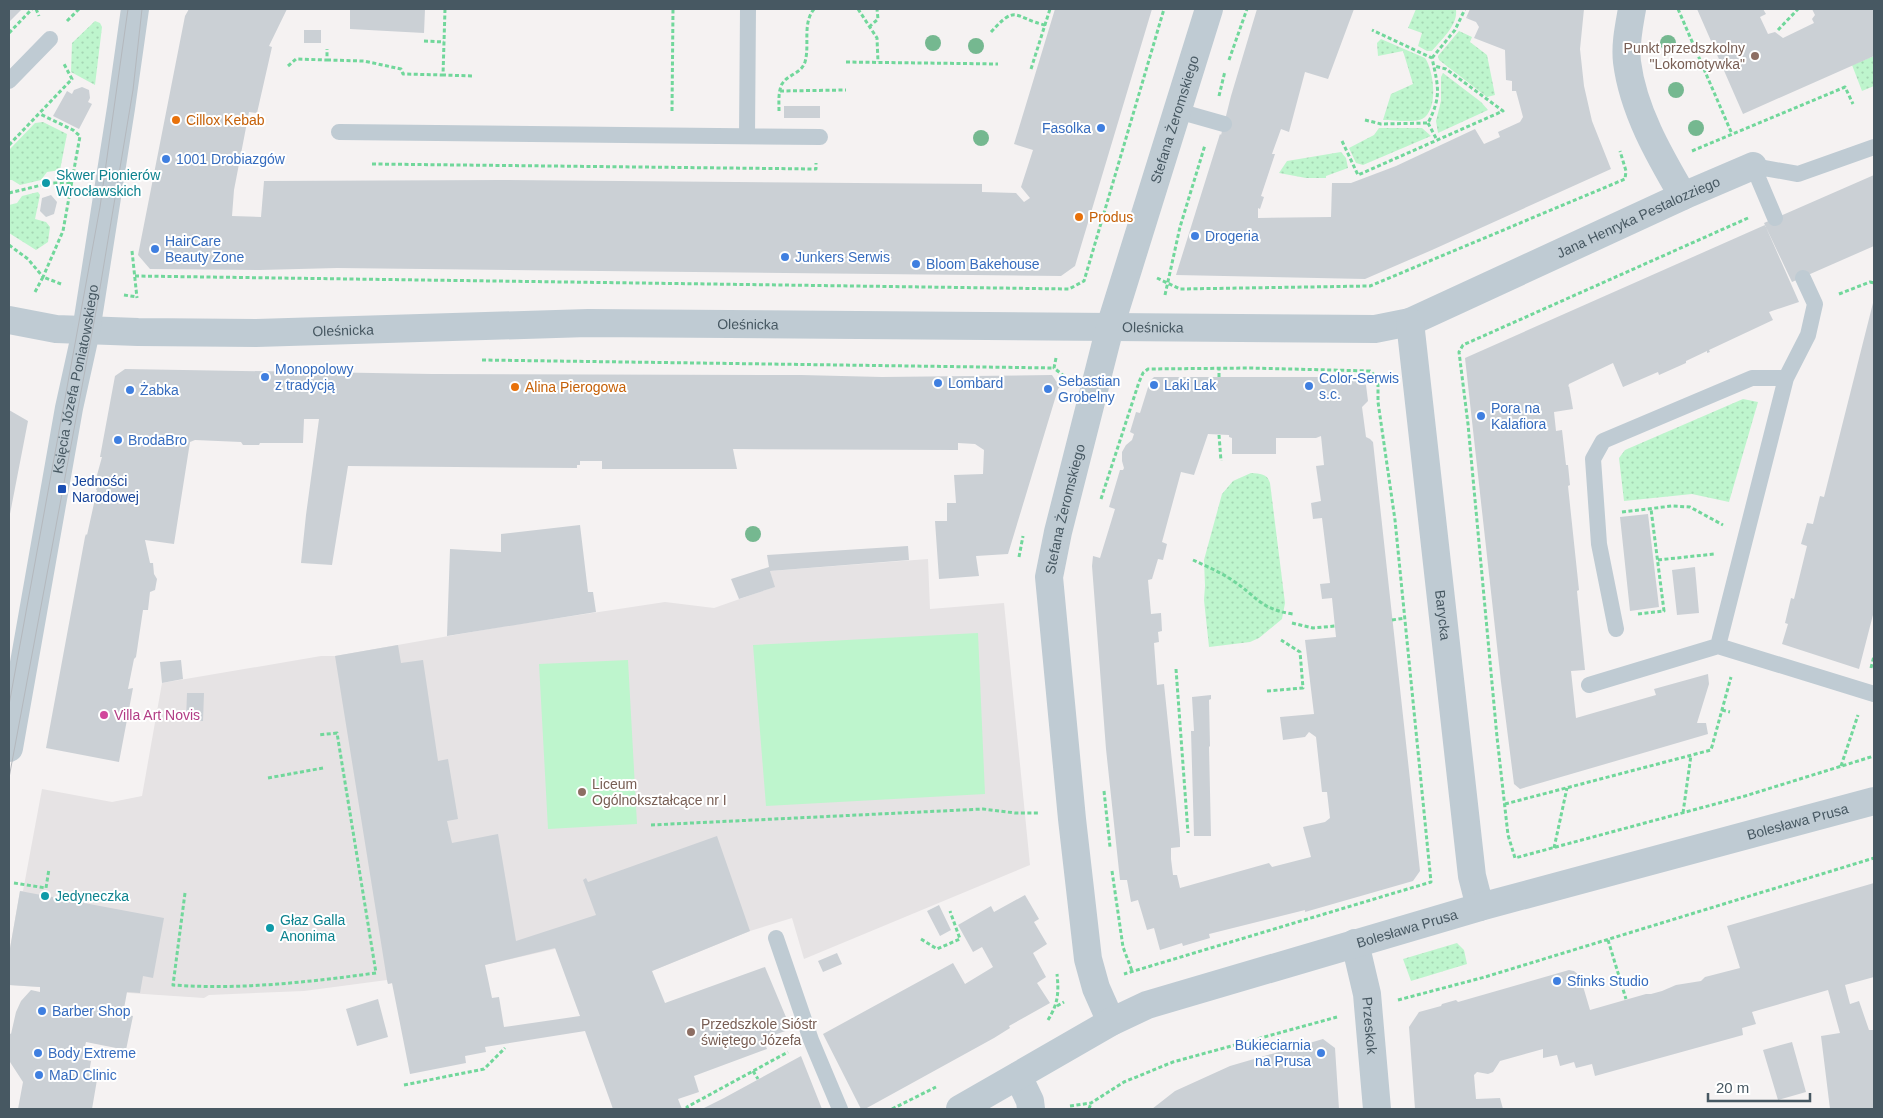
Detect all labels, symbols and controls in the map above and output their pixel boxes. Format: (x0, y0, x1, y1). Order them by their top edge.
place label: Punkt przedszkolny "Lokomotywka" (1624, 40, 1745, 72)
marker: Punkt przedszkolny "Lokomotywka" (1749, 50, 1761, 62)
street label: Stefana Żeromskiego (1147, 53, 1202, 185)
place label: Cillox Kebab (186, 112, 265, 128)
marker: Cillox Kebab (170, 114, 182, 126)
place label: Fasolka (1042, 120, 1091, 136)
marker: Fasolka (1095, 122, 1107, 134)
place label: 1001 Drobiazgów (176, 151, 286, 167)
marker: 1001 Drobiazgów (160, 153, 172, 165)
place label: Skwer Pionierów Wrocławskich (56, 167, 161, 199)
street label: Jana Henryka Pestalozziego (1554, 173, 1723, 261)
marker: Skwer Pionierów Wrocławskich (40, 177, 52, 189)
place label: Produs (1089, 209, 1133, 225)
marker: Produs (1073, 211, 1085, 223)
place label: Drogeria (1205, 228, 1259, 244)
marker: Drogeria (1189, 230, 1201, 242)
place label: HairCare Beauty Zone (165, 233, 245, 265)
marker: HairCare Beauty Zone (149, 243, 161, 255)
place label: Junkers Serwis (795, 249, 890, 265)
marker: Junkers Serwis (779, 251, 791, 263)
place label: Bloom Bakehouse (926, 256, 1040, 272)
marker: Bloom Bakehouse (910, 258, 922, 270)
street label: Księcia Józefa Poniatowskiego (50, 283, 101, 475)
street label: Oleśnicka (717, 316, 779, 332)
street label: Oleśnicka (1122, 319, 1184, 336)
street label: Oleśnicka (312, 321, 374, 339)
place label: Monopolowy z tradycją (275, 361, 354, 393)
place label: Color-Serwis s.c. (1319, 370, 1399, 402)
marker: Monopolowy z tradycją (259, 371, 271, 383)
place label: Sebastian Grobelny (1058, 373, 1120, 405)
place label: Lombard (948, 375, 1003, 391)
marker: Lombard (932, 377, 944, 389)
place label: Laki Lak (1164, 377, 1217, 393)
place label: Alina Pierogowa (525, 379, 626, 395)
marker: Laki Lak (1148, 379, 1160, 391)
marker: Color-Serwis s.c. (1303, 380, 1315, 392)
place label: Żabka (140, 381, 179, 398)
marker: Alina Pierogowa (509, 381, 521, 393)
marker: Sebastian Grobelny (1042, 383, 1054, 395)
marker: Żabka (124, 384, 136, 396)
place label: Pora na Kalafiora (1491, 400, 1546, 432)
marker: Pora na Kalafiora (1475, 410, 1487, 422)
place label: BrodaBro (128, 432, 187, 448)
marker: BrodaBro (112, 434, 124, 446)
street label: Stefana Żeromskiego (1042, 442, 1088, 575)
place label: Jedności Narodowej (72, 473, 139, 505)
marker: Jedności Narodowej (56, 483, 68, 495)
street label: Barycka (1432, 589, 1454, 641)
place label: Villa Art Novis (114, 707, 200, 723)
marker: Villa Art Novis (98, 709, 110, 721)
place label: Liceum Ogólnokształcące nr I (592, 776, 727, 808)
marker: Liceum Ogólnokształcące nr I (576, 786, 588, 798)
street label: Bolesława Prusa (1745, 800, 1850, 843)
place label: Jedyneczka (55, 888, 129, 904)
marker: Jedyneczka (39, 890, 51, 902)
street label: Bolesława Prusa (1355, 906, 1459, 951)
place label: Głaz Galla Anonima (280, 912, 346, 944)
marker: Głaz Galla Anonima (264, 922, 276, 934)
place label: Sfinks Studio (1567, 973, 1649, 989)
marker: Sfinks Studio (1551, 975, 1563, 987)
street label: Przeskok (1359, 996, 1380, 1056)
place label: Barber Shop (52, 1003, 131, 1019)
marker: Barber Shop (36, 1005, 48, 1017)
place label: Przedszkole Sióstr świętego Józefa (701, 1016, 817, 1048)
marker: Przedszkole Sióstr świętego Józefa (685, 1026, 697, 1038)
place label: Bukieciarnia na Prusa (1235, 1037, 1311, 1069)
place label: Body Extreme (48, 1045, 136, 1061)
marker: Body Extreme (32, 1047, 44, 1059)
marker: Bukieciarnia na Prusa (1315, 1047, 1327, 1059)
place label: MaD Clinic (49, 1067, 117, 1083)
marker: MaD Clinic (33, 1069, 45, 1081)
scale bar (1708, 1070, 1810, 1102)
text: 20 m (1716, 1079, 1749, 1096)

